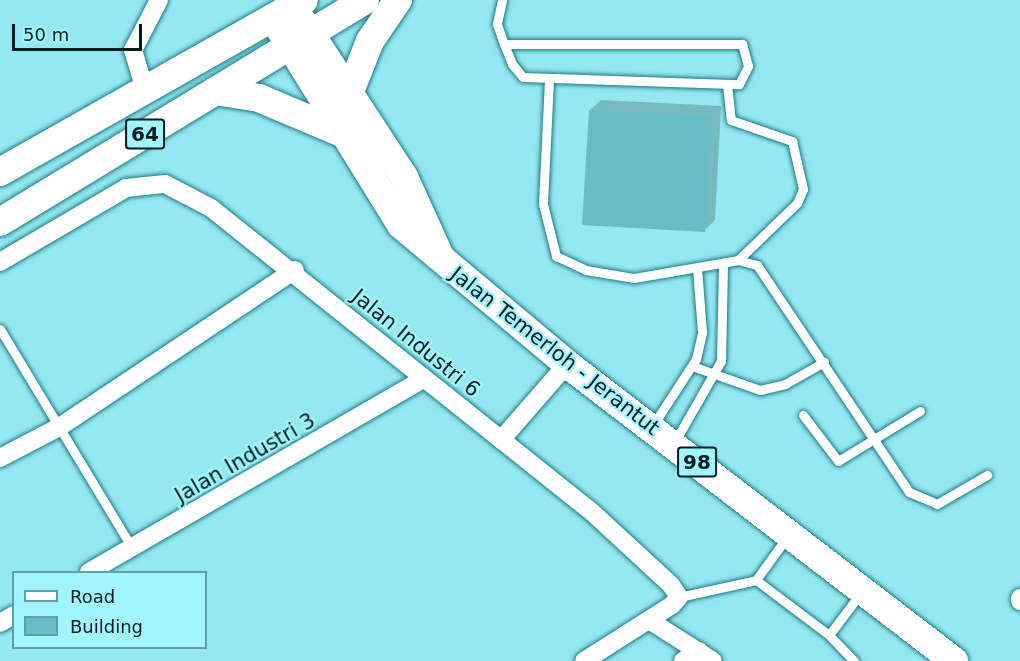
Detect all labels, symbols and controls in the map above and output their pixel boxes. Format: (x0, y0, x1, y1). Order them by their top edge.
scale bar (15, 12, 146, 50)
text: 50 m (23, 24, 69, 45)
road number: 64 (124, 117, 166, 151)
street label: Jalan Temerloh - Jerantut (445, 261, 665, 441)
street label: Jalan Industri 6 (347, 284, 485, 402)
street label: Jalan Industri 3 (170, 408, 320, 508)
road number: 98 (676, 445, 718, 479)
legend (12, 571, 207, 649)
text: Road (70, 586, 115, 607)
text: Building (70, 616, 143, 637)

